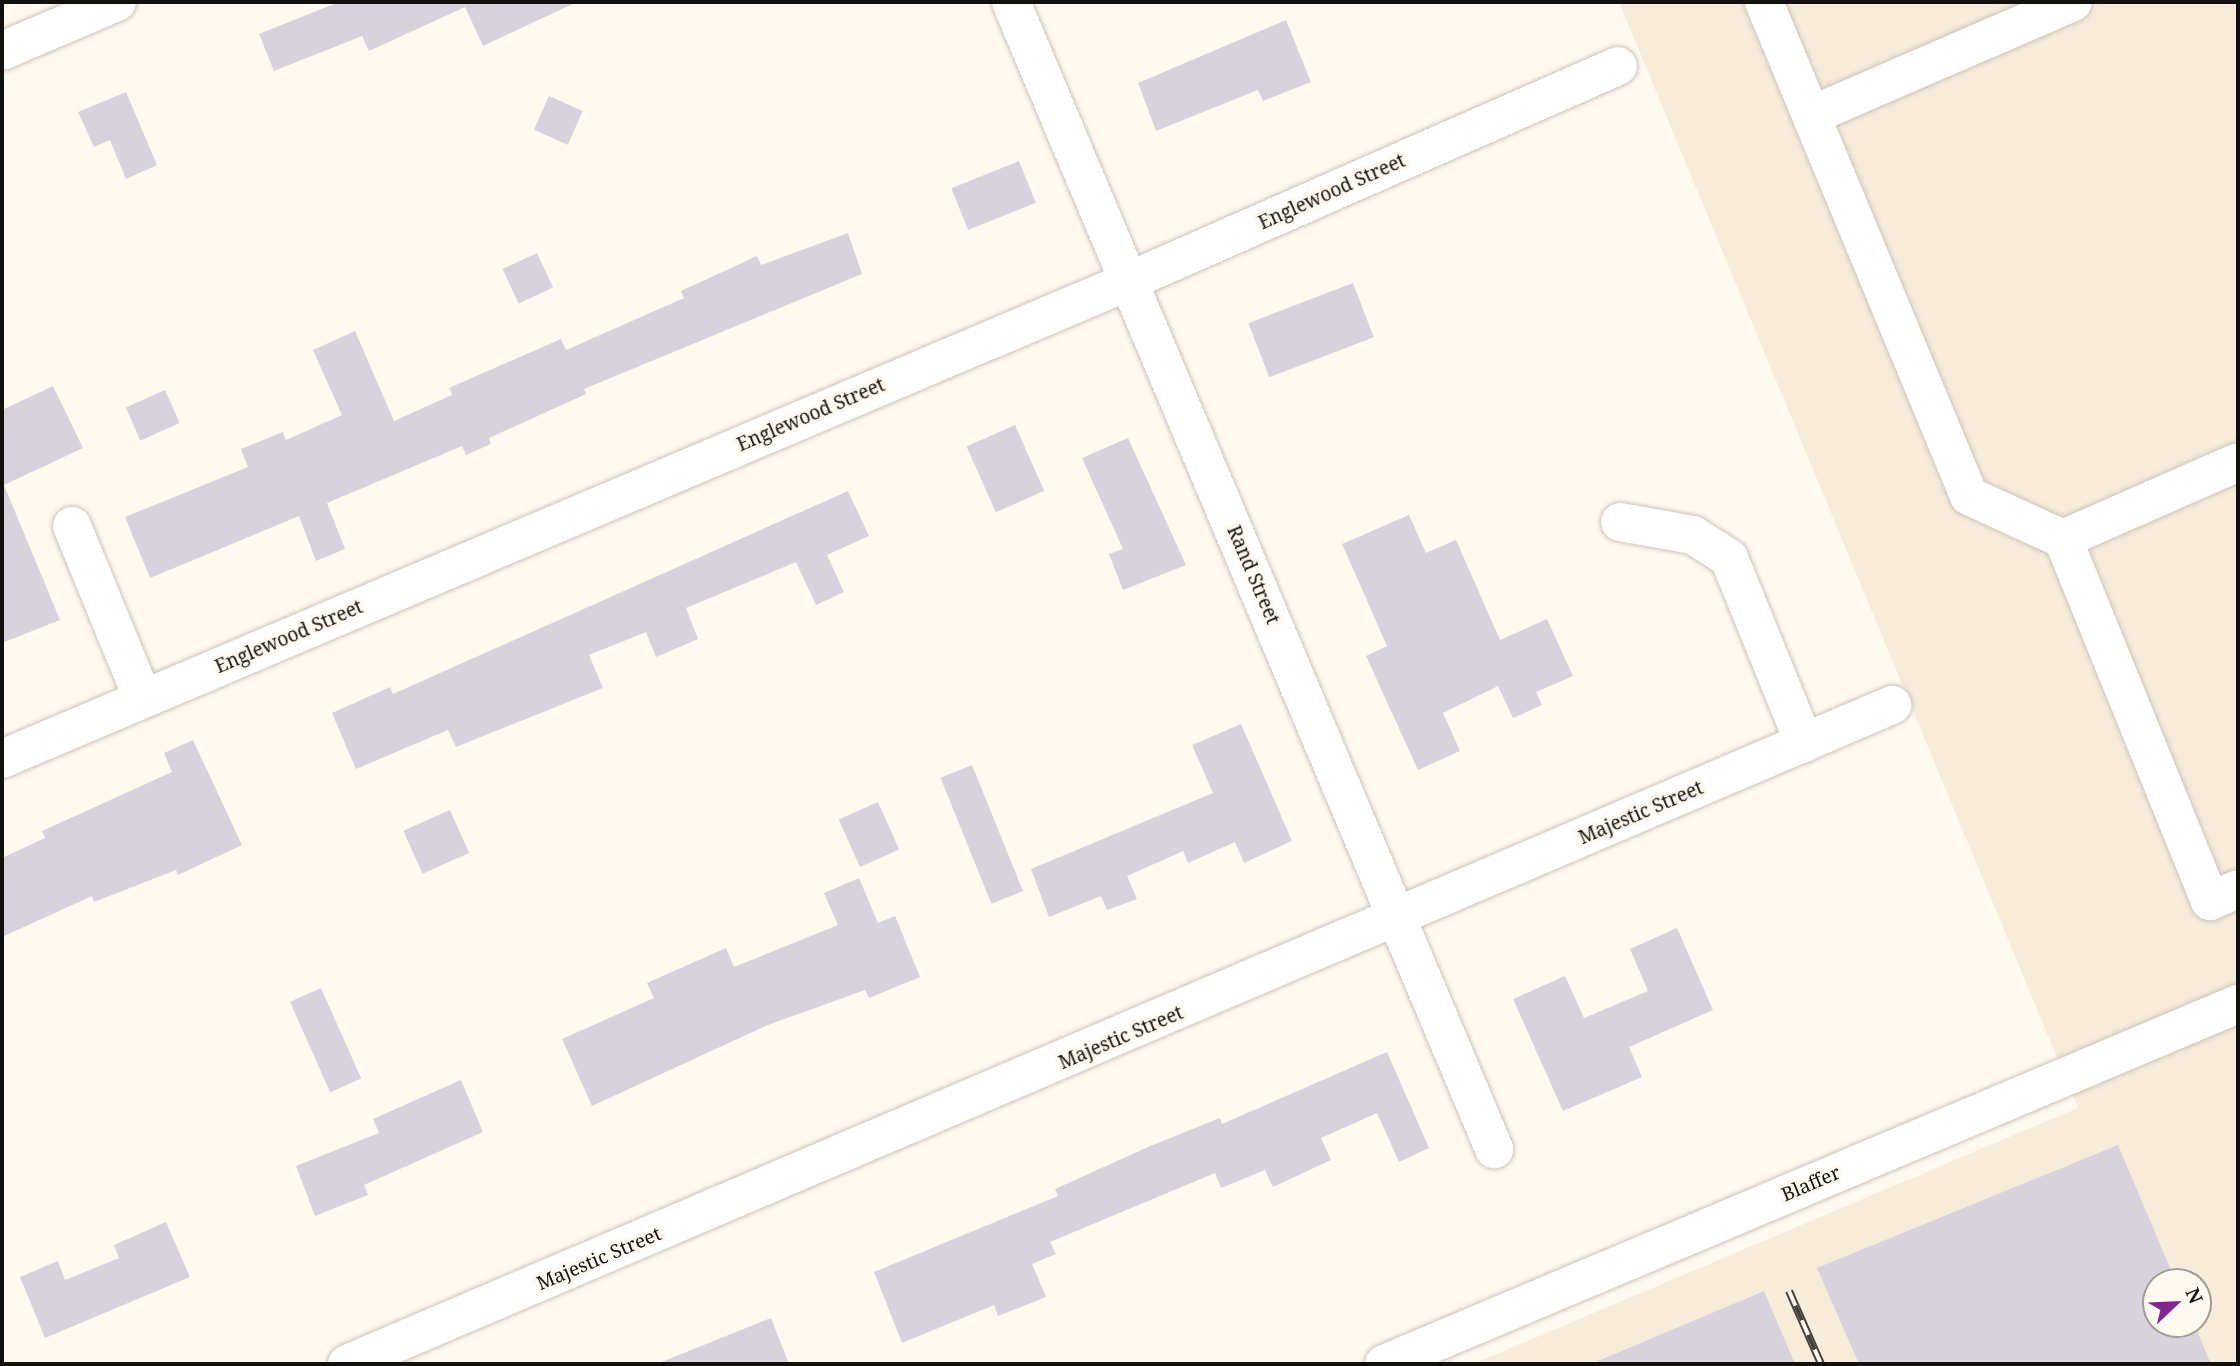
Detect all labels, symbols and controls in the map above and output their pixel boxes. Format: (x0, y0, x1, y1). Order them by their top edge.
street label: Englewood Street (1255, 149, 1409, 235)
street label: Englewood Street (734, 374, 888, 456)
street label: Rand Street (1222, 522, 1284, 628)
street label: Englewood Street (212, 596, 366, 678)
street label: Majestic Street (1575, 777, 1707, 849)
street label: Majestic Street (1055, 1002, 1187, 1074)
street label: Blaffer (1778, 1161, 1844, 1207)
street label: Majestic Street (533, 1223, 665, 1295)
north arrow (2142, 1268, 2212, 1338)
text: N (2180, 1284, 2209, 1308)

